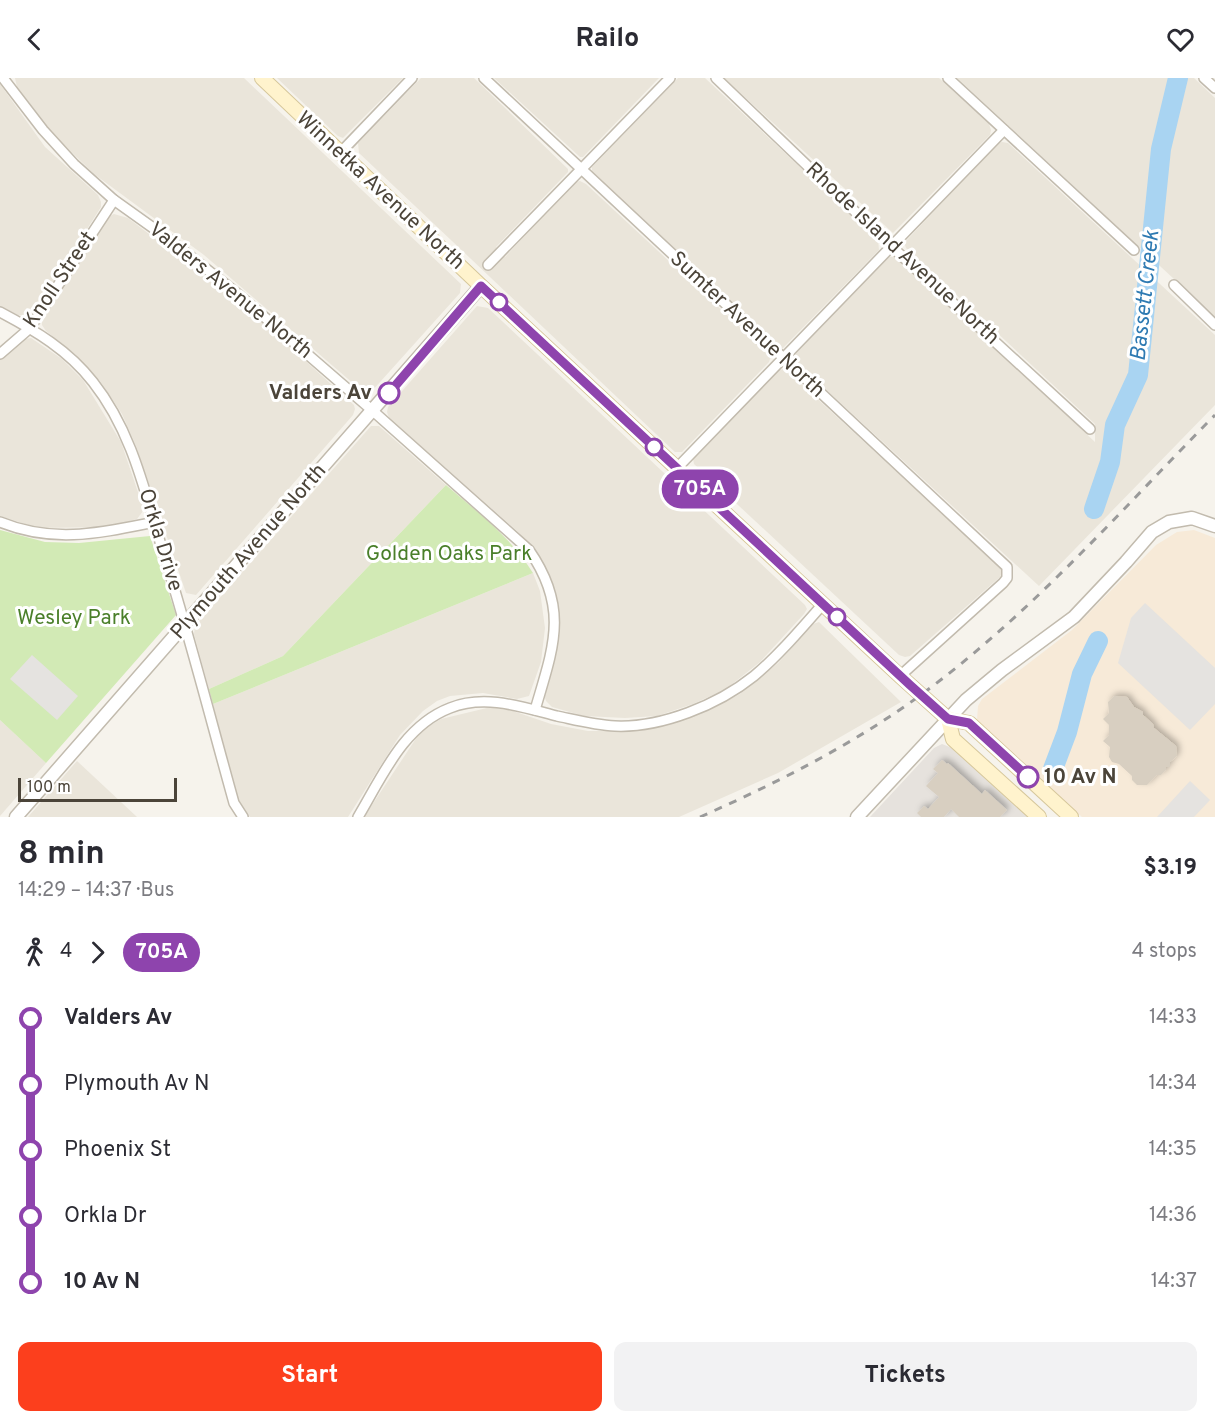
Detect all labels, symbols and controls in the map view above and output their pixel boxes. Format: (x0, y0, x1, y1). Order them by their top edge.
text: Railo (576, 22, 639, 56)
icon: back (18, 23, 51, 56)
icon: heart (1164, 23, 1197, 56)
street label: Winnetka Avenue North (290, 106, 470, 276)
street label: Rhode Island Avenue North (799, 157, 1005, 351)
street label: Valders Avenue North (142, 216, 318, 366)
street label: Knoll Street (18, 226, 102, 334)
water label: Bassett Creek (1126, 228, 1166, 363)
street label: Sumter Avenue North (664, 246, 830, 404)
unlabelled marker (490, 293, 508, 311)
place label: Valders Av (269, 380, 372, 407)
marker: Valders Av (378, 382, 400, 404)
unlabelled marker (645, 438, 663, 456)
street label: Plymouth Avenue North (165, 458, 333, 646)
line badge: 705A (658, 470, 742, 508)
text: 705A (674, 476, 726, 503)
street label: Orkla Drive (132, 485, 188, 595)
park label: Golden Oaks Park (366, 541, 532, 568)
park label: Wesley Park (17, 605, 131, 632)
unlabelled marker (828, 608, 846, 626)
place label: 10 Av N (1044, 764, 1117, 791)
marker: 10 Av N (1017, 766, 1039, 788)
scale bar (18, 775, 177, 802)
text: 100 m (27, 778, 71, 798)
text: 8 min (18, 834, 105, 876)
text: $3.19 (1143, 855, 1197, 882)
text: 14:29 – 14:37 · Bus (18, 878, 174, 904)
icon: walk (18, 936, 51, 969)
icon: forward (81, 936, 114, 969)
text: 4 (60, 939, 72, 965)
text: 705A (135, 939, 188, 966)
text: 4 stops (1132, 939, 1197, 965)
text: Valders Av (64, 1005, 172, 1032)
text: 14:33 (1149, 1005, 1197, 1031)
text: Plymouth Av N (64, 1071, 210, 1098)
text: 14:34 (1149, 1071, 1197, 1097)
text: Phoenix St (64, 1137, 171, 1164)
text: 14:35 (1149, 1137, 1197, 1163)
text: Orkla Dr (64, 1203, 146, 1230)
text: 14:36 (1149, 1203, 1197, 1229)
text: 10 Av N (64, 1269, 140, 1296)
text: 14:37 (1151, 1269, 1197, 1295)
button: Start (18, 1342, 602, 1411)
button: Tickets (614, 1342, 1197, 1411)

